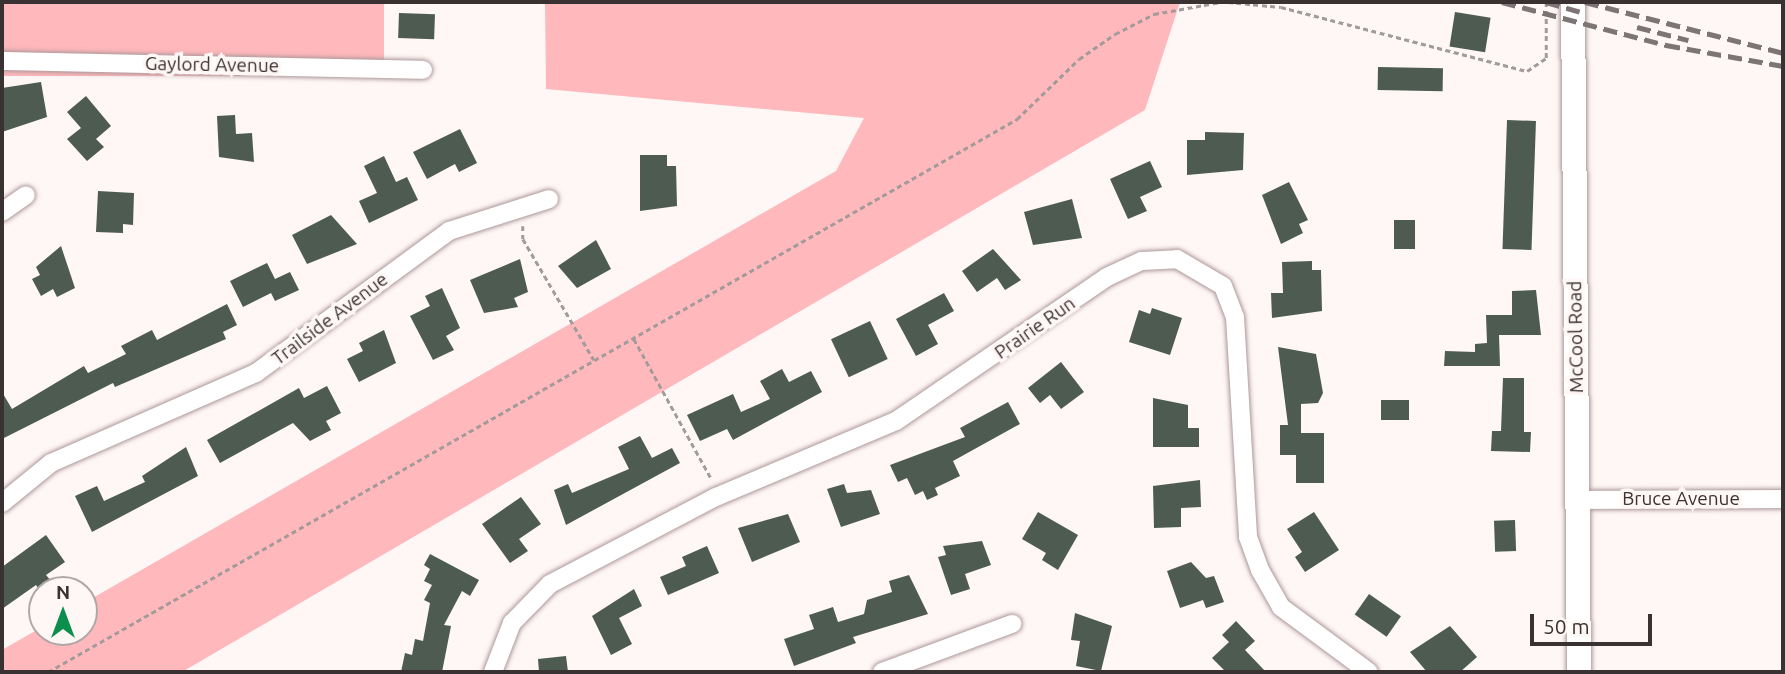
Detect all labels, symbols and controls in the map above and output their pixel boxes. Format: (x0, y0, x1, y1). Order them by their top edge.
street label: Gaylord Avenue (145, 52, 279, 78)
street label: Trailside Avenue (268, 268, 392, 370)
street label: McCool Road (1564, 281, 1588, 393)
street label: Prairie Run (990, 292, 1080, 364)
street label: Bruce Avenue (1622, 488, 1740, 510)
north arrow (28, 576, 98, 646)
text: N (56, 581, 70, 603)
scale bar (1533, 600, 1656, 644)
text: 50 m (1543, 614, 1590, 638)

